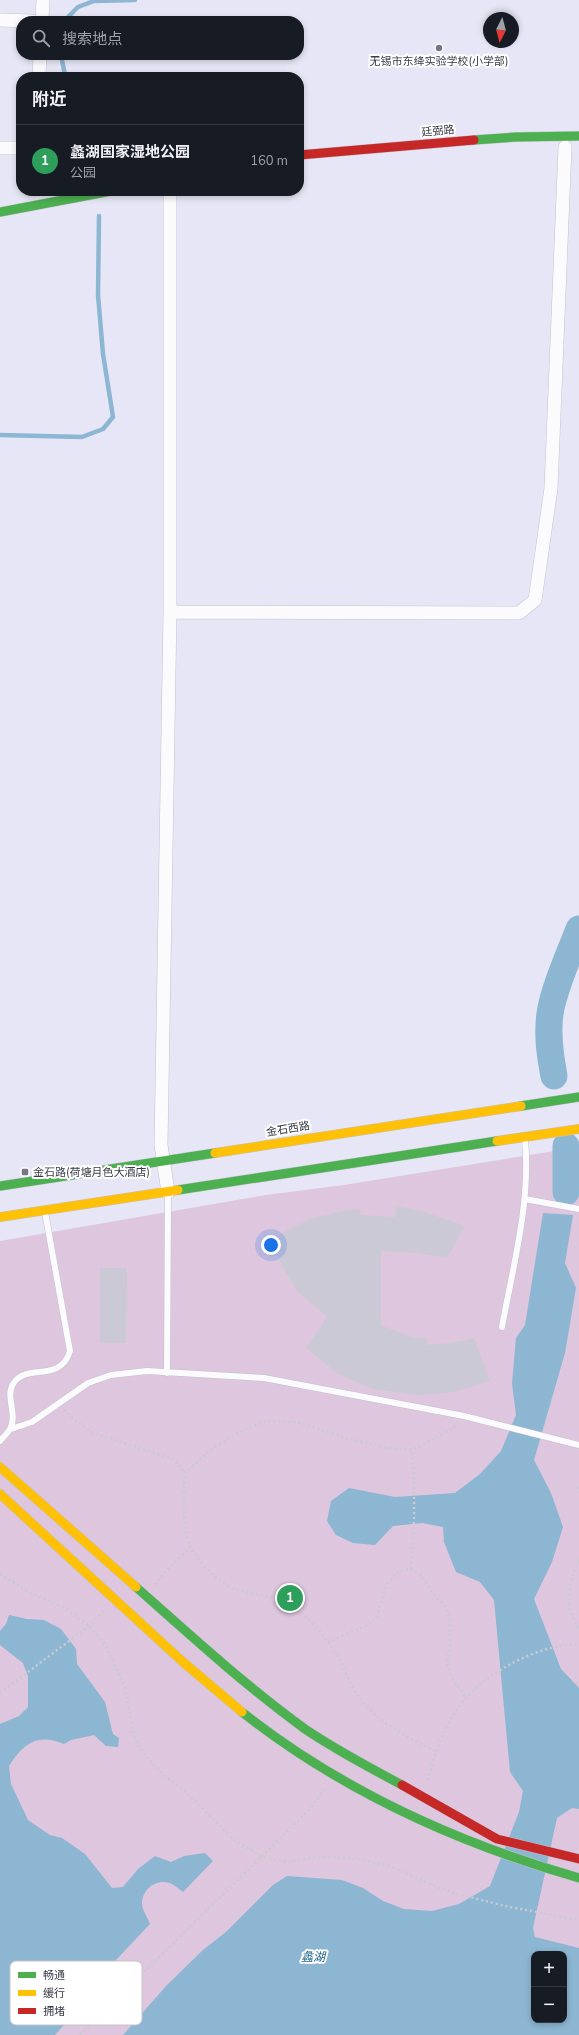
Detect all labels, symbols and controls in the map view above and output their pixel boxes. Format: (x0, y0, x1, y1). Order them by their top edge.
north arrow (483, 12, 519, 48)
search box (16, 16, 304, 60)
icon: search (30, 27, 52, 49)
text: 搜索地点 (62, 29, 122, 49)
marker: 无锡市东绛实验学校(小学部) (434, 43, 444, 53)
place label: 无锡市东绛实验学校(小学部) (370, 54, 508, 69)
text: 附近 (32, 88, 66, 111)
street label: 廷弼路 (421, 122, 455, 140)
text: 蠡湖国家湿地公园 (70, 142, 190, 162)
text: 1 (41, 152, 49, 170)
text: 160 m (250, 152, 288, 170)
text: 公园 (70, 164, 96, 182)
street label: 金石西路 (265, 1118, 311, 1140)
place label: 金石路(荷塘月色大酒店) (33, 1165, 150, 1180)
marker: 金石路(荷塘月色大酒店) (20, 1167, 30, 1177)
your location (261, 1235, 281, 1255)
pin: 1 (277, 1583, 303, 1613)
water label: 蠡湖 (301, 1949, 327, 1965)
map controls (531, 1951, 567, 2023)
button: + (531, 1951, 567, 1987)
legend (10, 1961, 142, 2025)
text: 畅通 (43, 1968, 65, 1983)
text: 缓行 (43, 1986, 65, 2001)
button: − (531, 1987, 567, 2023)
text: 拥堵 (43, 2004, 65, 2019)

